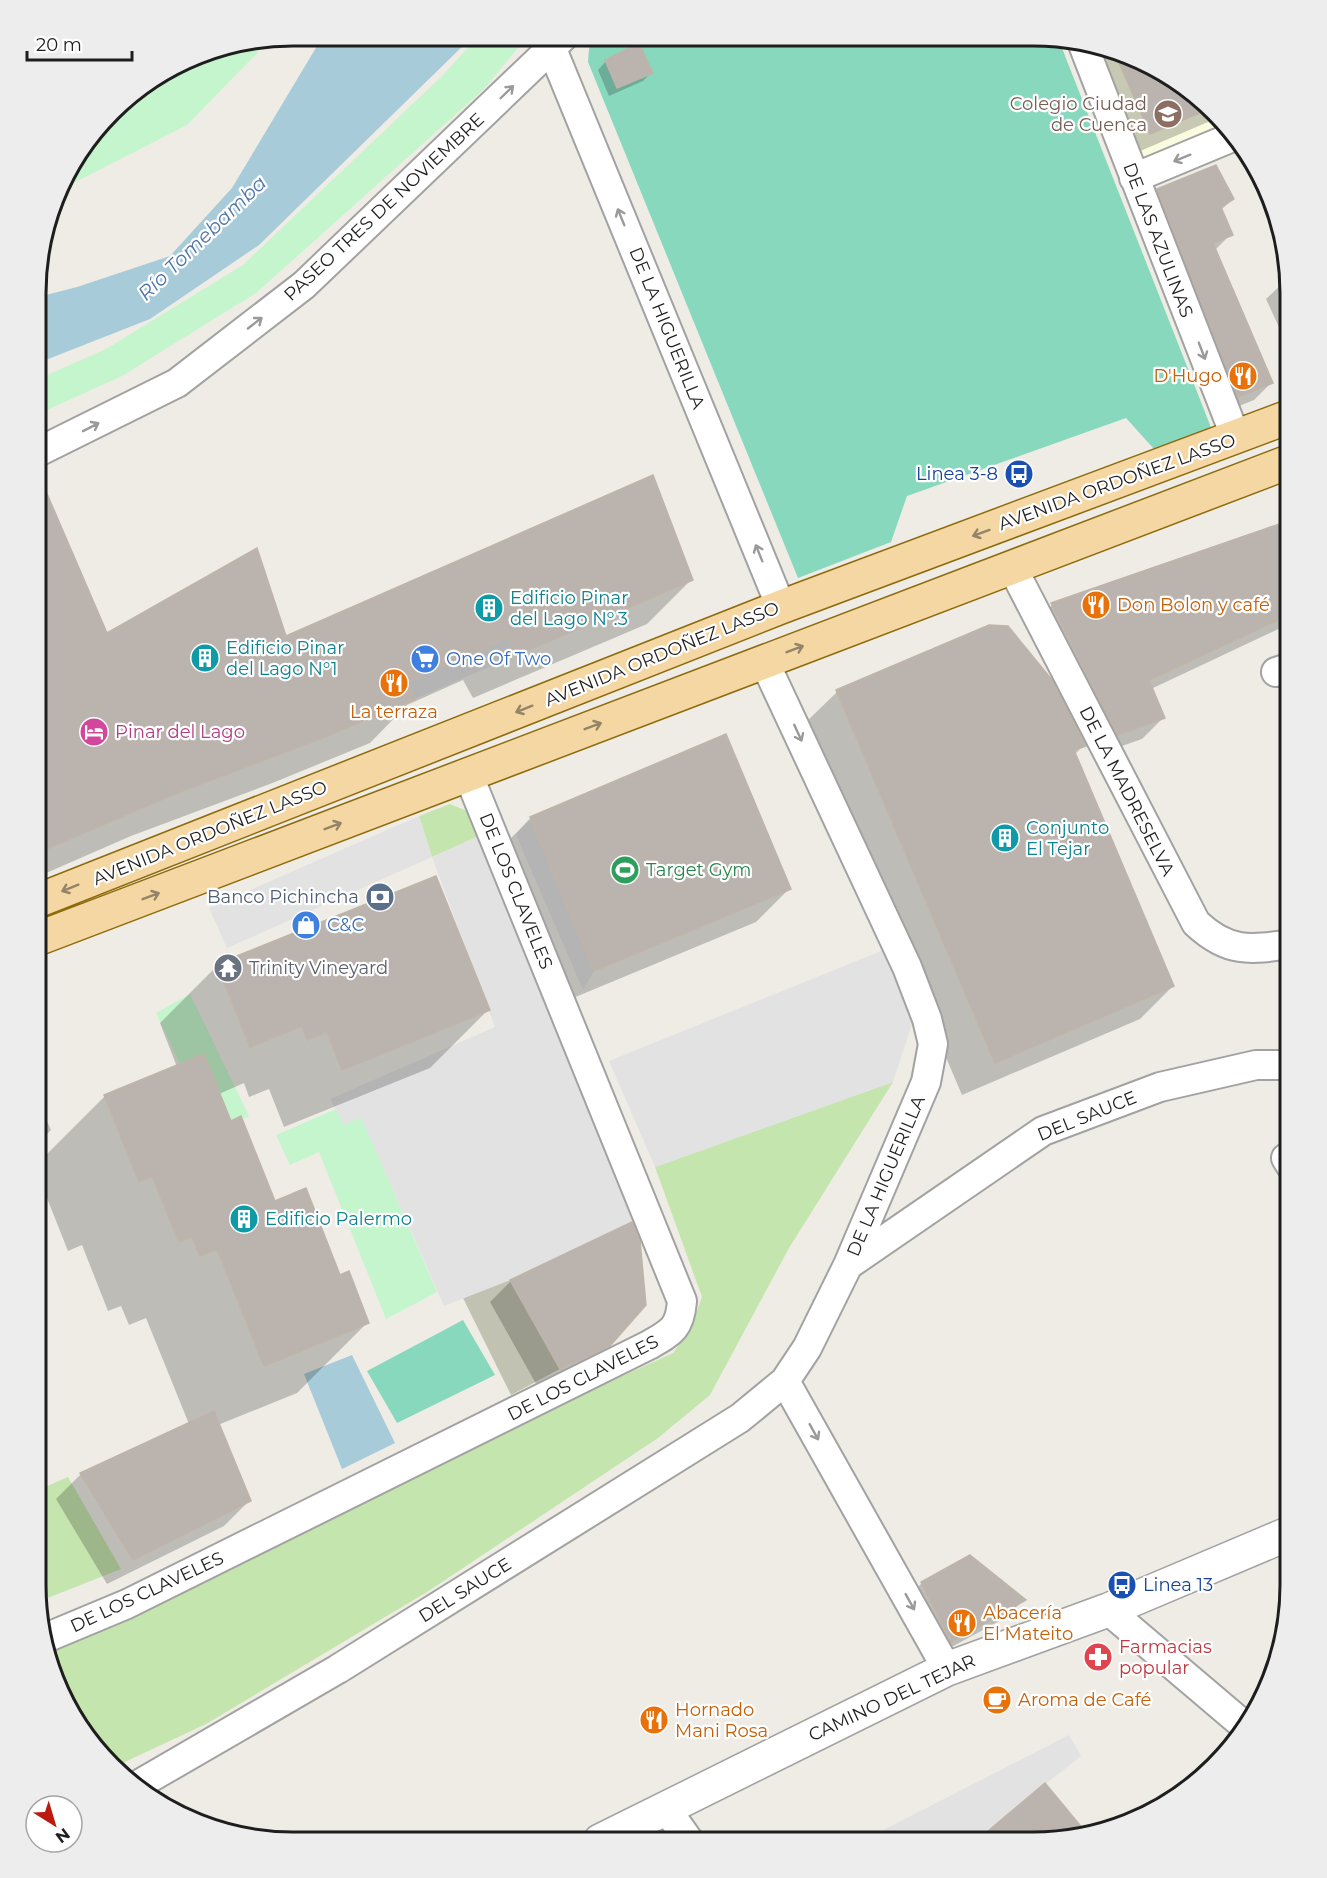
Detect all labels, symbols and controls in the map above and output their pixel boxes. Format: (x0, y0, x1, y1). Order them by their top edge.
scale bar (27, 24, 132, 62)
text: 20 m (36, 34, 82, 56)
one-way arrow (499, 85, 514, 99)
place label: Colegio Ciudad de Cuenca (1010, 93, 1147, 136)
school or university icon: Colegio Ciudad de Cuenca (1152, 98, 1184, 130)
street label: PASEO TRES DE NOVIEMBRE (279, 108, 489, 306)
one-way arrow (1173, 153, 1192, 164)
street label: DE LAS AZULINAS (1118, 159, 1198, 321)
water label: Río Tomebamba (133, 171, 271, 305)
one-way arrow (615, 208, 626, 227)
street label: DE LA HIGUERILLA (624, 244, 710, 412)
one-way arrow (246, 317, 262, 329)
one-way arrow (1197, 341, 1208, 360)
restaurant icon: D'Hugo (1227, 360, 1259, 392)
place label: D'Hugo (1153, 365, 1222, 387)
one-way arrow (81, 421, 99, 432)
street label: AVENIDA ORDOÑEZ LASSO (995, 429, 1239, 535)
bus stop icon: Linea 3-8 (1003, 458, 1035, 490)
place label: Linea 3-8 (916, 463, 998, 485)
one-way arrow (972, 528, 990, 539)
one-way arrow (753, 544, 764, 562)
place label: Edificio Pinar del Lago Nº.3 (510, 587, 628, 630)
restaurant icon: Don Bolon y café (1080, 589, 1112, 621)
building icon: Edificio Pinar del Lago Nº.3 (473, 592, 505, 624)
place label: Don Bolon y café (1117, 594, 1270, 616)
street label: AVENIDA ORDOÑEZ LASSO (542, 597, 782, 711)
place label: Edificio Pinar del Lago N°1 (226, 637, 344, 680)
building icon: Edificio Pinar del Lago N°1 (189, 642, 221, 674)
supermarket icon: One Of Two (409, 643, 441, 675)
one-way arrow (785, 643, 804, 654)
place label: One Of Two (446, 648, 551, 670)
restaurant icon: La terraza (378, 667, 410, 699)
place label: La terraza (350, 701, 438, 723)
street label: DE LA MADRESELVA (1075, 702, 1179, 880)
one-way arrow (516, 704, 534, 715)
hotel icon: Pinar del Lago (78, 716, 110, 748)
one-way arrow (583, 720, 602, 731)
place label: Pinar del Lago (115, 721, 245, 743)
one-way arrow (792, 723, 804, 741)
street label: AVENIDA ORDOÑEZ LASSO (90, 776, 330, 890)
street label: DE LOS CLAVELES (475, 810, 557, 972)
place label: Conjunto El Tejar (1026, 817, 1109, 860)
one-way arrow (323, 820, 341, 831)
building icon: Conjunto El Tejar (989, 822, 1021, 854)
sports icon: Target Gym (609, 854, 641, 886)
place label: Target Gym (646, 859, 751, 881)
bank icon: Banco Pichincha (364, 881, 396, 913)
one-way arrow (61, 884, 79, 895)
place label: Banco Pichincha (207, 886, 359, 908)
one-way arrow (141, 889, 159, 900)
shop icon: C&C (290, 909, 322, 941)
place label: C&C (327, 914, 364, 936)
temple icon: Trinity Vineyard (212, 952, 244, 984)
place label: Trinity Vineyard (249, 957, 388, 979)
street label: DEL SAUCE (1034, 1086, 1140, 1146)
street label: DE LA HIGUERILLA (842, 1092, 930, 1260)
building icon: Edificio Palermo (228, 1203, 260, 1235)
place label: Edificio Palermo (265, 1208, 412, 1230)
street label: DE LOS CLAVELES (504, 1330, 662, 1426)
one-way arrow (808, 1423, 820, 1440)
street label: DE LOS CLAVELES (67, 1547, 227, 1637)
street label: DEL SAUCE (415, 1553, 515, 1627)
bus stop icon: Linea 13 (1106, 1569, 1138, 1601)
place label: Linea 13 (1143, 1574, 1213, 1596)
one-way arrow (904, 1593, 916, 1610)
place label: Abacería El Mateito (983, 1602, 1073, 1645)
restaurant icon: Abacería El Mateito (946, 1607, 978, 1639)
place label: Farmacias popular (1119, 1636, 1212, 1679)
pharmacy icon: Farmacias popular (1082, 1641, 1114, 1673)
street label: CAMINO DEL TEJAR (805, 1650, 979, 1746)
cafe icon: Aroma de Café (981, 1684, 1013, 1716)
place label: Aroma de Café (1018, 1689, 1152, 1711)
place label: Hornado Mani Rosa (675, 1699, 768, 1742)
restaurant icon: Hornado Mani Rosa (638, 1704, 670, 1736)
north arrow (24, 1794, 84, 1854)
text: N (52, 1824, 74, 1847)

